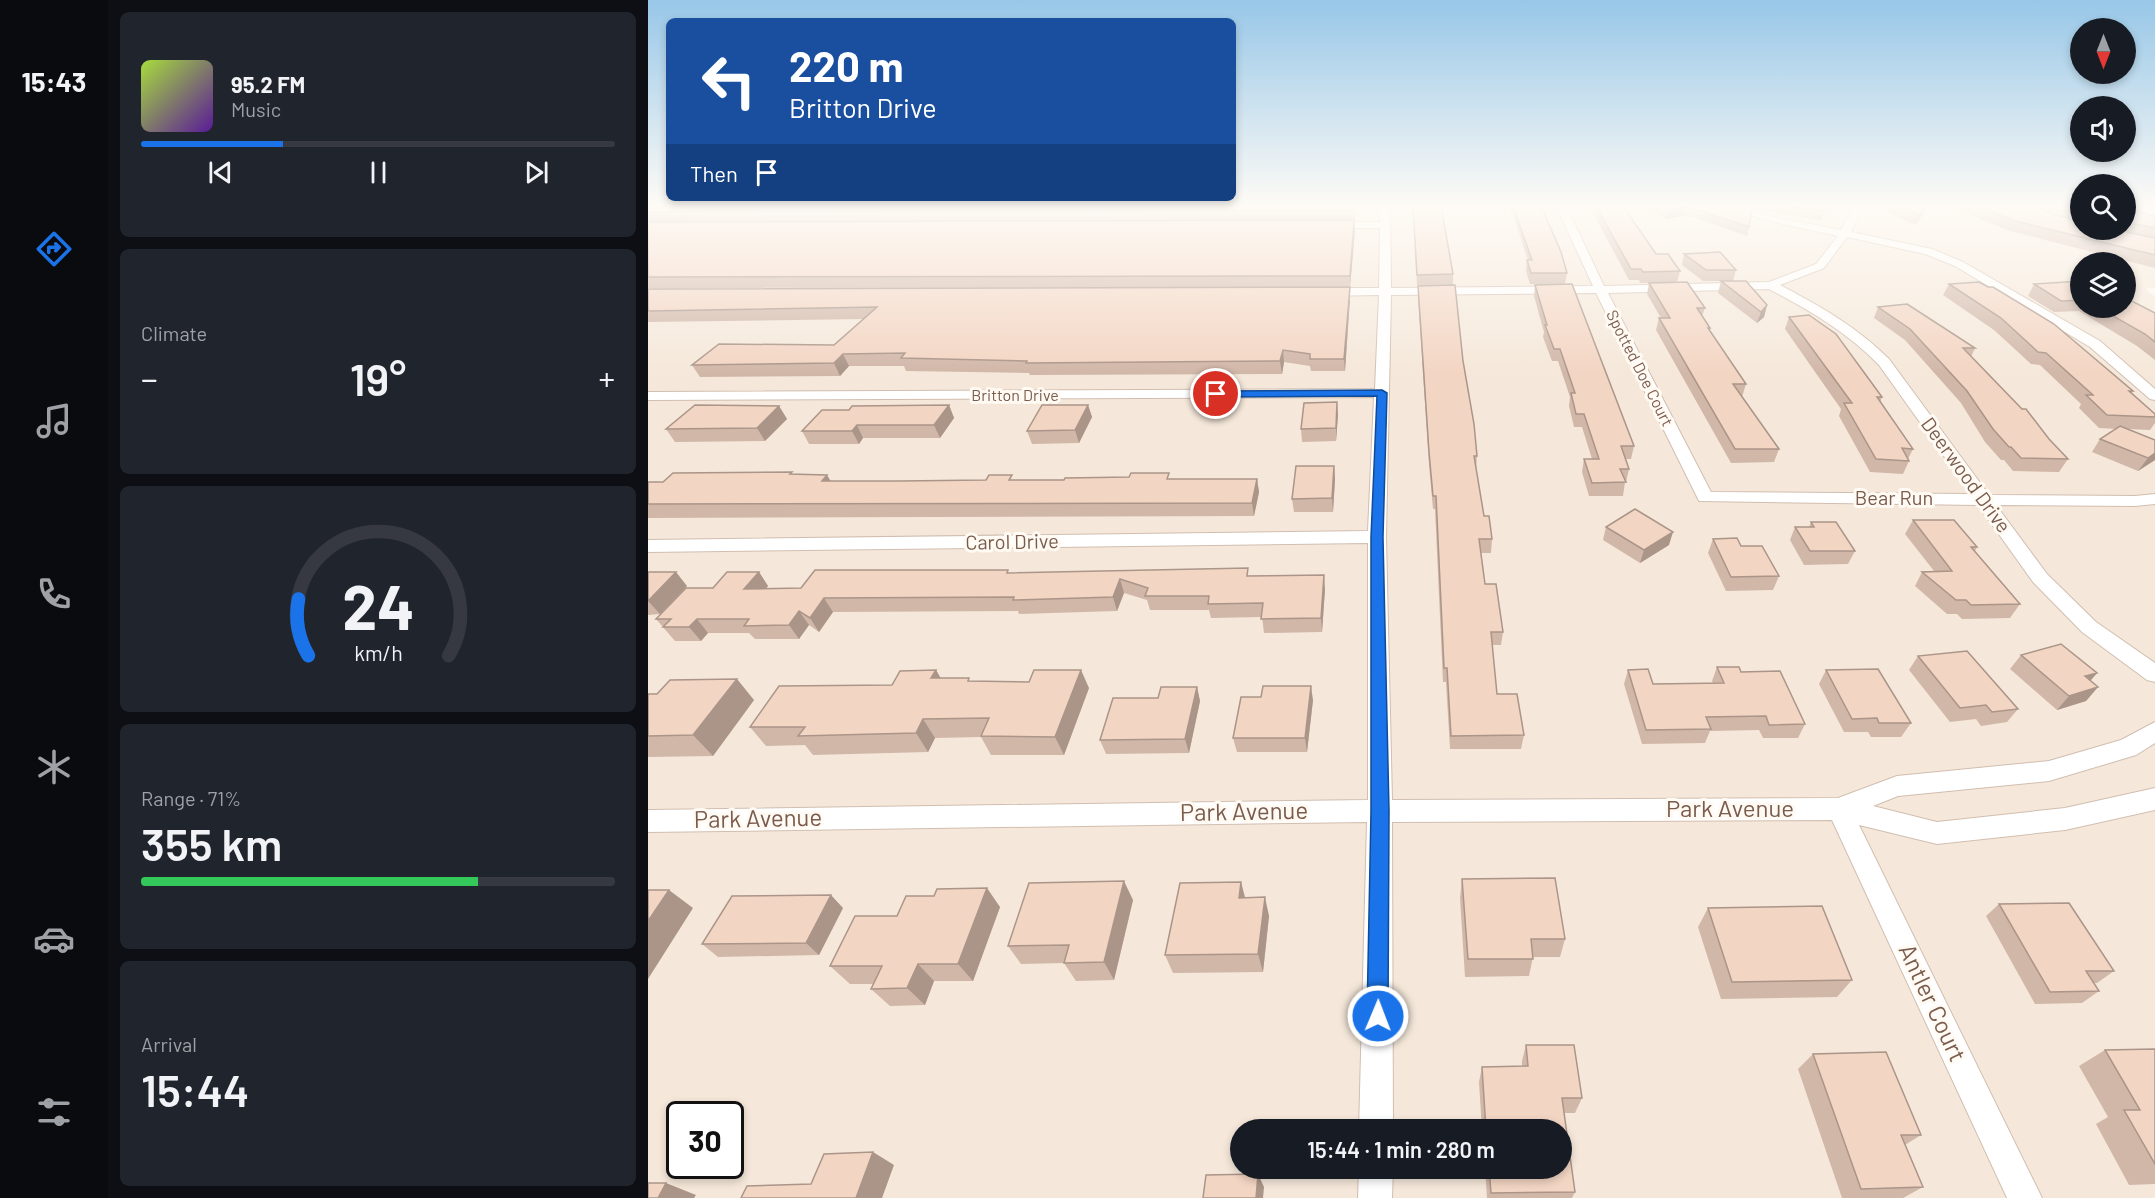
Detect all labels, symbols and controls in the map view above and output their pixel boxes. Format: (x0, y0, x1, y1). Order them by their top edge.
north arrow (2070, 18, 2136, 84)
map controls (2070, 18, 2136, 318)
text: 220 m (789, 40, 903, 90)
icon: left (690, 42, 768, 120)
text: 15:43 (22, 65, 86, 97)
text: 95.2 FM (231, 71, 305, 97)
text: Britton Drive (789, 91, 937, 123)
button: sound (2070, 96, 2136, 162)
text: Music (231, 97, 281, 121)
icon: previous (204, 156, 237, 189)
icon: pause (362, 156, 395, 189)
icon: next (520, 156, 553, 189)
icon: arrive (750, 156, 783, 189)
text: Then (690, 160, 738, 186)
button: search (2070, 174, 2136, 240)
icon: directions (33, 228, 75, 270)
button: layers (2070, 252, 2136, 318)
street label: Spotted Doe Court (1603, 307, 1678, 429)
text: Climate (141, 321, 207, 345)
text: 19° (350, 351, 406, 405)
text: − (141, 358, 158, 398)
text: + (599, 358, 615, 398)
pin (1190, 368, 1241, 419)
icon: arrive (1199, 377, 1232, 410)
street label: Britton Drive (971, 385, 1059, 404)
icon: music (33, 400, 75, 442)
street label: Deerwood Drive (1917, 412, 2017, 537)
street label: Bear Run (1855, 485, 1933, 509)
street label: Carol Drive (965, 528, 1059, 554)
text: 24 (342, 568, 414, 642)
icon: phone (33, 573, 75, 615)
text: km/h (354, 640, 402, 665)
icon: climate (33, 746, 75, 788)
text: Range · 71% (141, 786, 241, 810)
street label: Park Avenue (1666, 793, 1794, 822)
street label: Park Avenue (1180, 795, 1308, 826)
street label: Park Avenue (694, 802, 822, 833)
text: 355 km (141, 816, 282, 870)
icon: car (33, 918, 75, 960)
street label: Antler Court (1894, 939, 1973, 1066)
position arrow (1346, 984, 1410, 1048)
text: Arrival (141, 1032, 197, 1056)
text: 15:44 (141, 1062, 249, 1116)
icon: filters (33, 1091, 75, 1133)
speed limit sign: 30 (666, 1101, 744, 1179)
text: 15:44 · 1 min · 280 m (1307, 1136, 1495, 1162)

